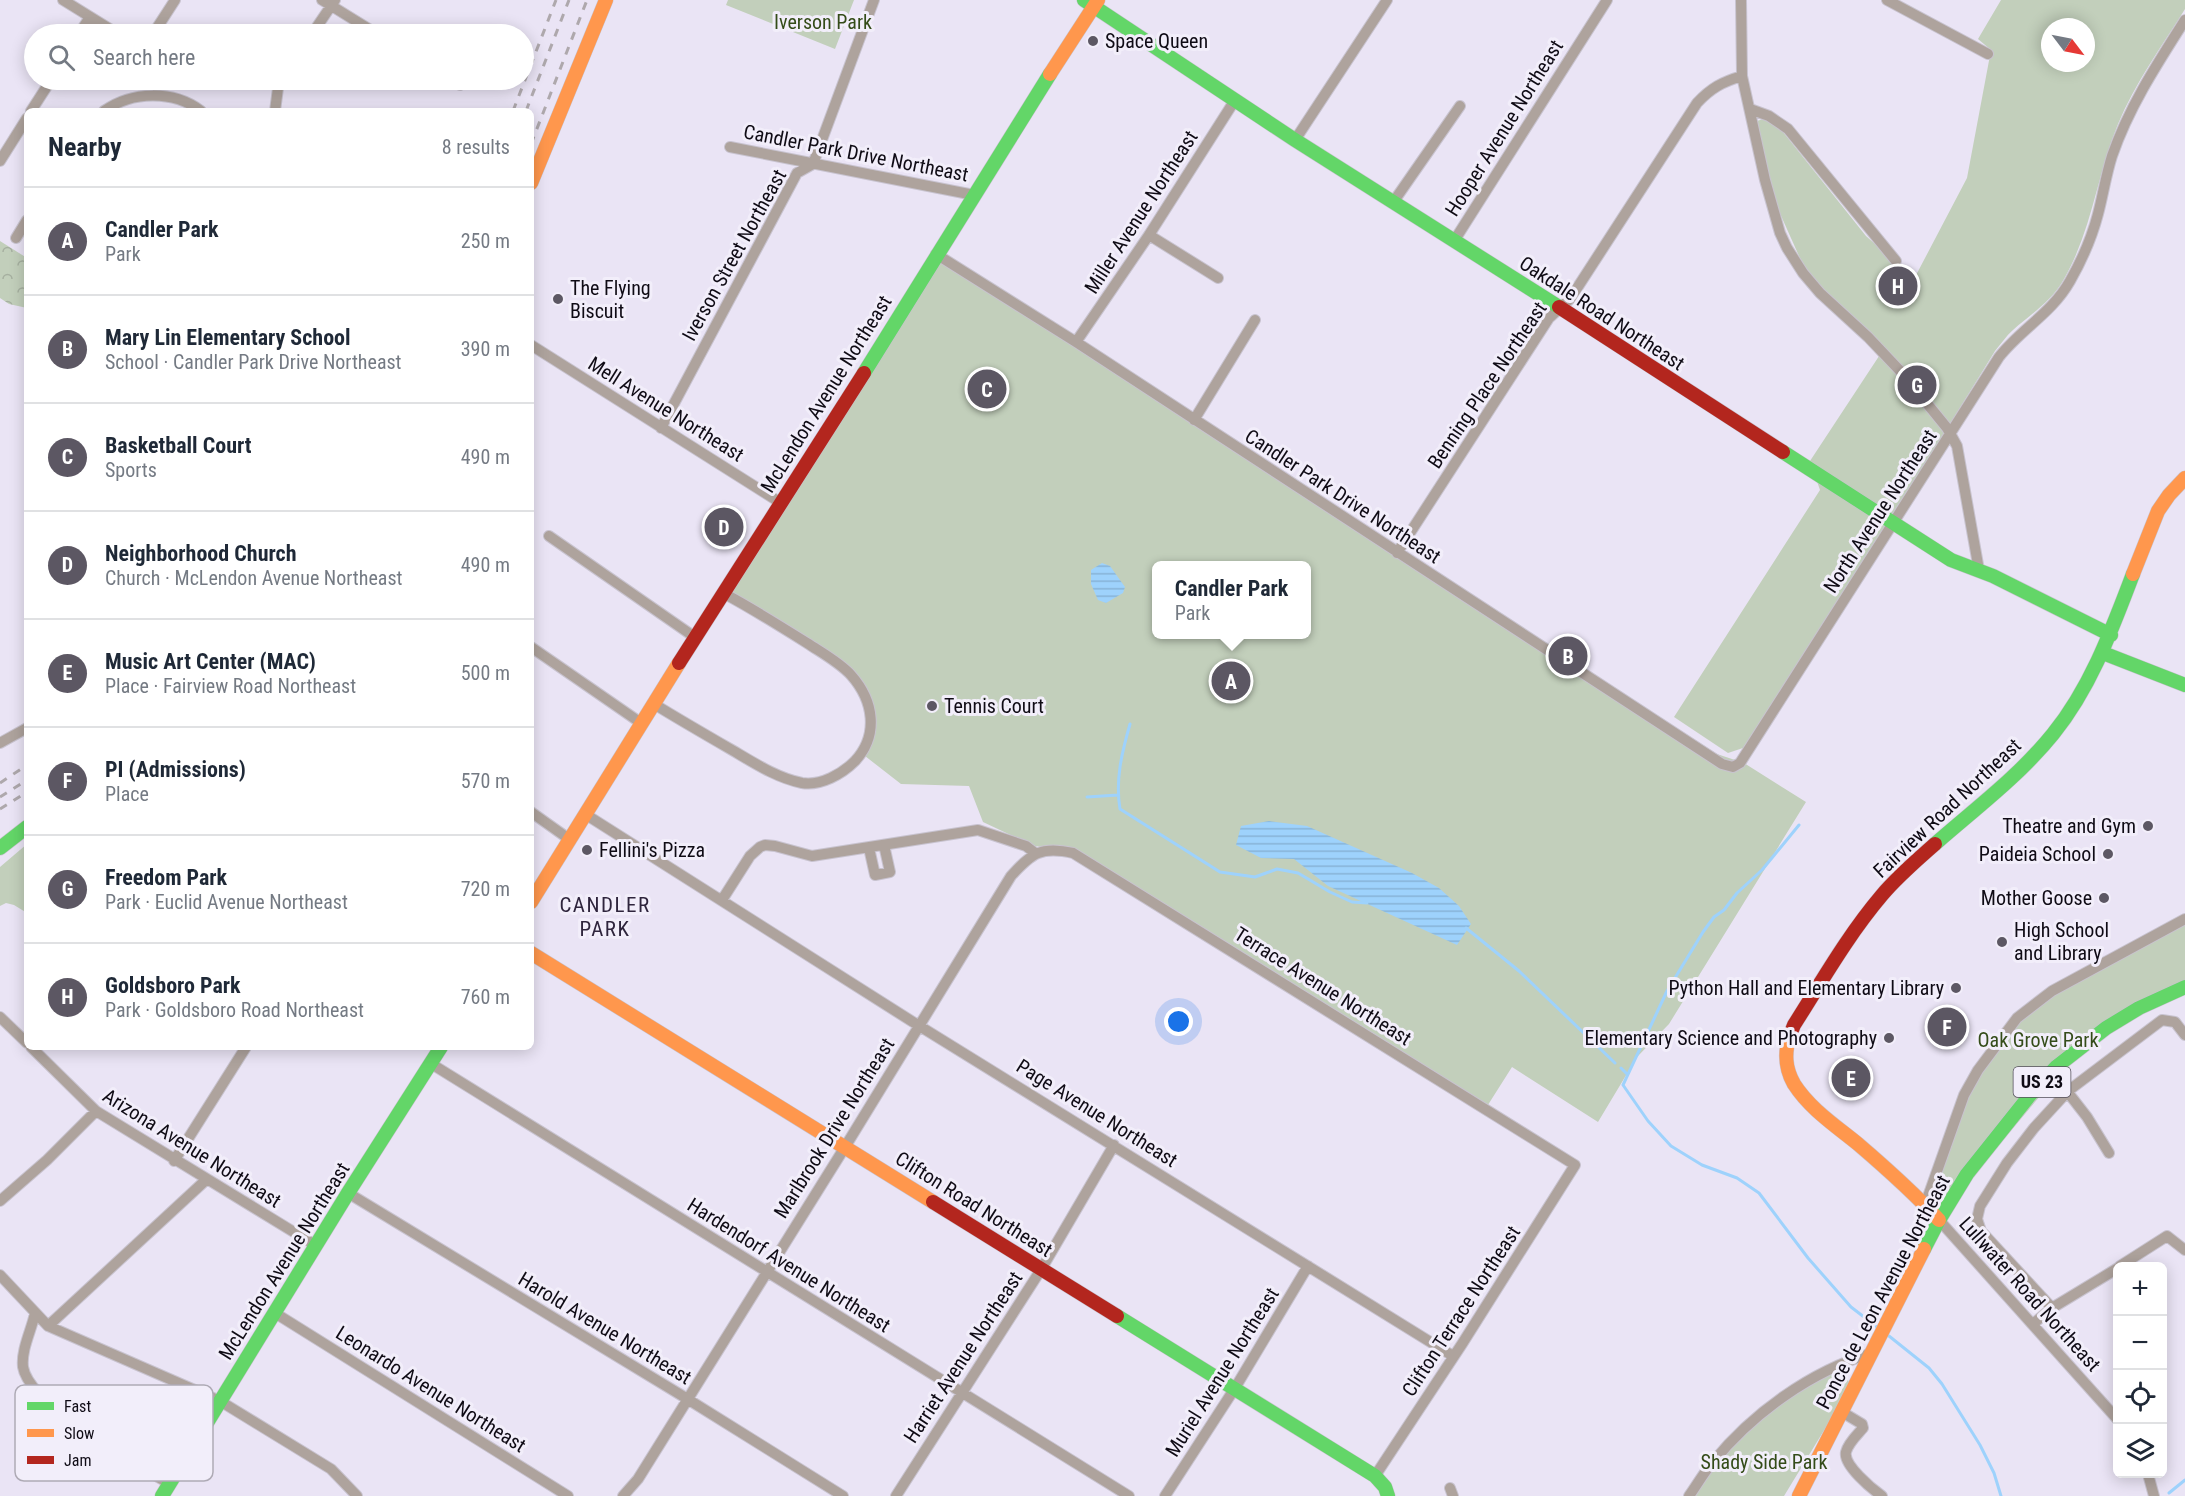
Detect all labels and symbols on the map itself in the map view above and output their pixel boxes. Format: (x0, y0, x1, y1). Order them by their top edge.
park label: Iverson Park (774, 10, 872, 34)
north arrow (2041, 18, 2095, 72)
place label: Space Queen (1105, 29, 1208, 53)
marker: Space Queen (1086, 34, 1100, 48)
street label: Hooper Avenue Northeast (1440, 35, 1568, 221)
street label: Candler Park Drive Northeast (742, 119, 971, 187)
street label: Miller Avenue Northeast (1079, 126, 1203, 298)
street label: Iverson Street Northeast (677, 165, 791, 345)
street label: Oakdale Road Northeast (1515, 251, 1689, 375)
pin: H (1878, 264, 1918, 308)
place label: The Flying Biscuit (570, 276, 651, 323)
street label: McLendon Avenue Northeast (755, 291, 897, 497)
marker: The Flying Biscuit (551, 292, 565, 306)
street label: Benning Place Northeast (1422, 297, 1552, 473)
street label: Mell Avenue Northeast (584, 351, 748, 467)
pin: G (1898, 362, 1936, 408)
pin: C (968, 366, 1006, 412)
street label: Candler Park Drive Northeast (1241, 424, 1445, 568)
street label: North Avenue Northeast (1818, 425, 1942, 597)
pin: D (704, 504, 744, 550)
pin: B (1548, 634, 1588, 678)
pin: A (1212, 658, 1250, 704)
place label: Tennis Court (944, 694, 1044, 718)
marker: Tennis Court (925, 699, 939, 713)
street label: Fairview Road Northeast (1868, 733, 2026, 883)
place label: Theatre and Gym (2002, 814, 2136, 838)
marker: Theatre and Gym (2141, 819, 2155, 833)
place label: Fellini's Pizza (599, 838, 705, 862)
place label: Paideia School (1979, 842, 2096, 866)
marker: Fellini's Pizza (580, 843, 594, 857)
marker: Paideia School (2101, 847, 2115, 861)
place label: Mother Goose (1981, 886, 2092, 910)
marker: Mother Goose (2097, 891, 2111, 905)
district label: CANDLER PARK (559, 893, 651, 941)
place label: High School and Library (2014, 918, 2109, 965)
street label: Terrace Avenue Northeast (1230, 922, 1416, 1050)
marker: High School and Library (1995, 935, 2009, 949)
place label: Python Hall and Elementary Library (1668, 976, 1944, 1000)
marker: Python Hall and Elementary Library (1949, 981, 1963, 995)
pin: F (1928, 1004, 1966, 1050)
your location (1164, 1007, 1193, 1036)
place label: Elementary Science and Photography (1585, 1026, 1877, 1050)
park label: Oak Grove Park (1978, 1028, 2098, 1052)
marker: Elementary Science and Photography (1882, 1031, 1896, 1045)
street label: Marlbrook Drive Northeast (769, 1033, 899, 1223)
street label: Page Avenue Northeast (1012, 1054, 1182, 1172)
pin: E (1832, 1056, 1870, 1100)
road number: US 23 (2014, 1067, 2070, 1097)
street label: Arizona Avenue Northeast (99, 1083, 286, 1213)
street label: Clifton Road Northeast (891, 1146, 1057, 1262)
street label: McLendon Avenue Northeast (213, 1158, 355, 1364)
street label: Ponce de Leon Avenue Northeast (1811, 1171, 1955, 1413)
street label: Hardendorf Avenue Northeast (683, 1193, 895, 1337)
street label: Lullwater Road Northeast (1954, 1212, 2106, 1376)
street label: Clifton Terrace Northeast (1397, 1221, 1525, 1401)
street label: Harold Avenue Northeast (514, 1267, 696, 1389)
street label: Harriet Avenue Northeast (899, 1267, 1027, 1447)
street label: Muriel Avenue Northeast (1160, 1283, 1284, 1461)
street label: Leonardo Avenue Northeast (332, 1321, 530, 1457)
legend (15, 1385, 213, 1481)
text: Fast (64, 1397, 91, 1416)
text: Slow (64, 1424, 94, 1443)
park label: Shady Side Park (1701, 1450, 1827, 1474)
text: Jam (64, 1451, 91, 1470)

